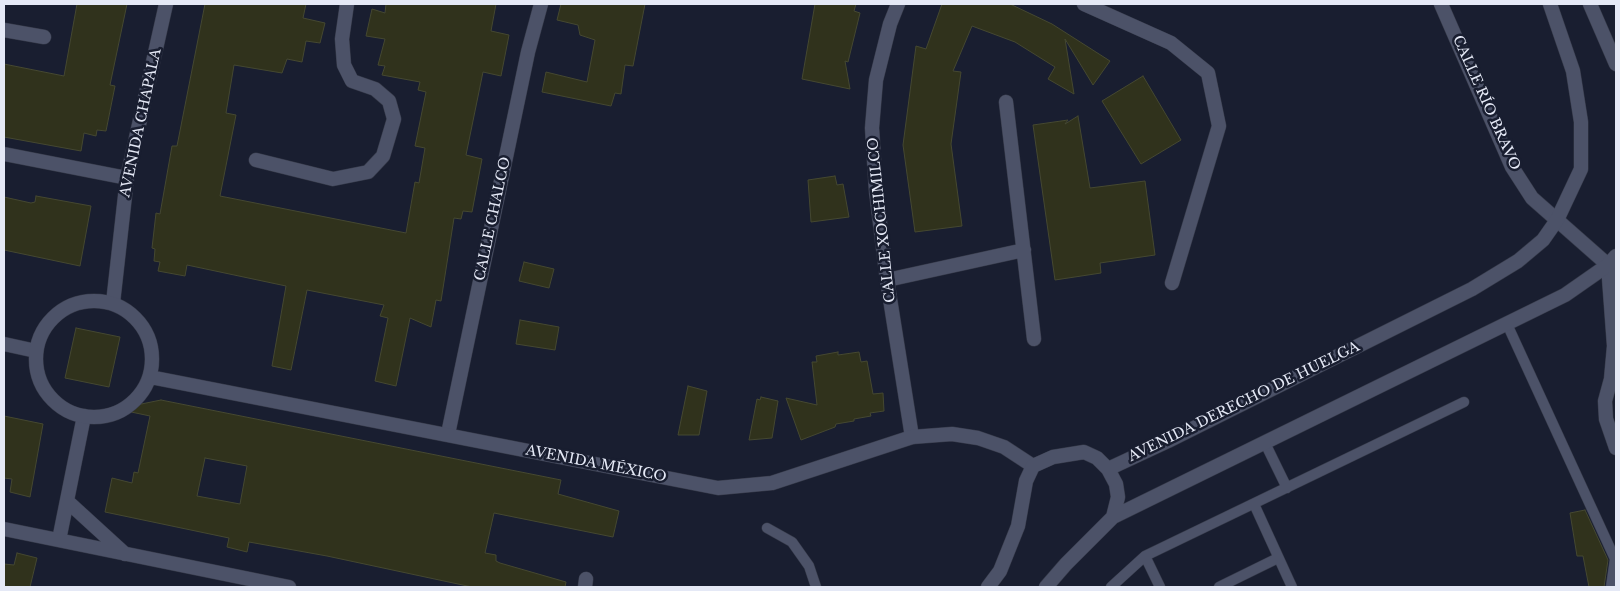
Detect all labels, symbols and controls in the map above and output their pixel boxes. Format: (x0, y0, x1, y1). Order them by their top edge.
street label: CALLE RÍO BRAVO (1449, 33, 1523, 173)
street label: AVENIDA CHAPALA (117, 47, 165, 199)
street label: CALLE XOCHIMILCO (865, 136, 899, 304)
street label: CALLE CHALCO (472, 156, 514, 282)
street label: AVENIDA DERECHO DE HUELGA (1126, 338, 1362, 466)
street label: AVENIDA MÉXICO (524, 442, 668, 486)

